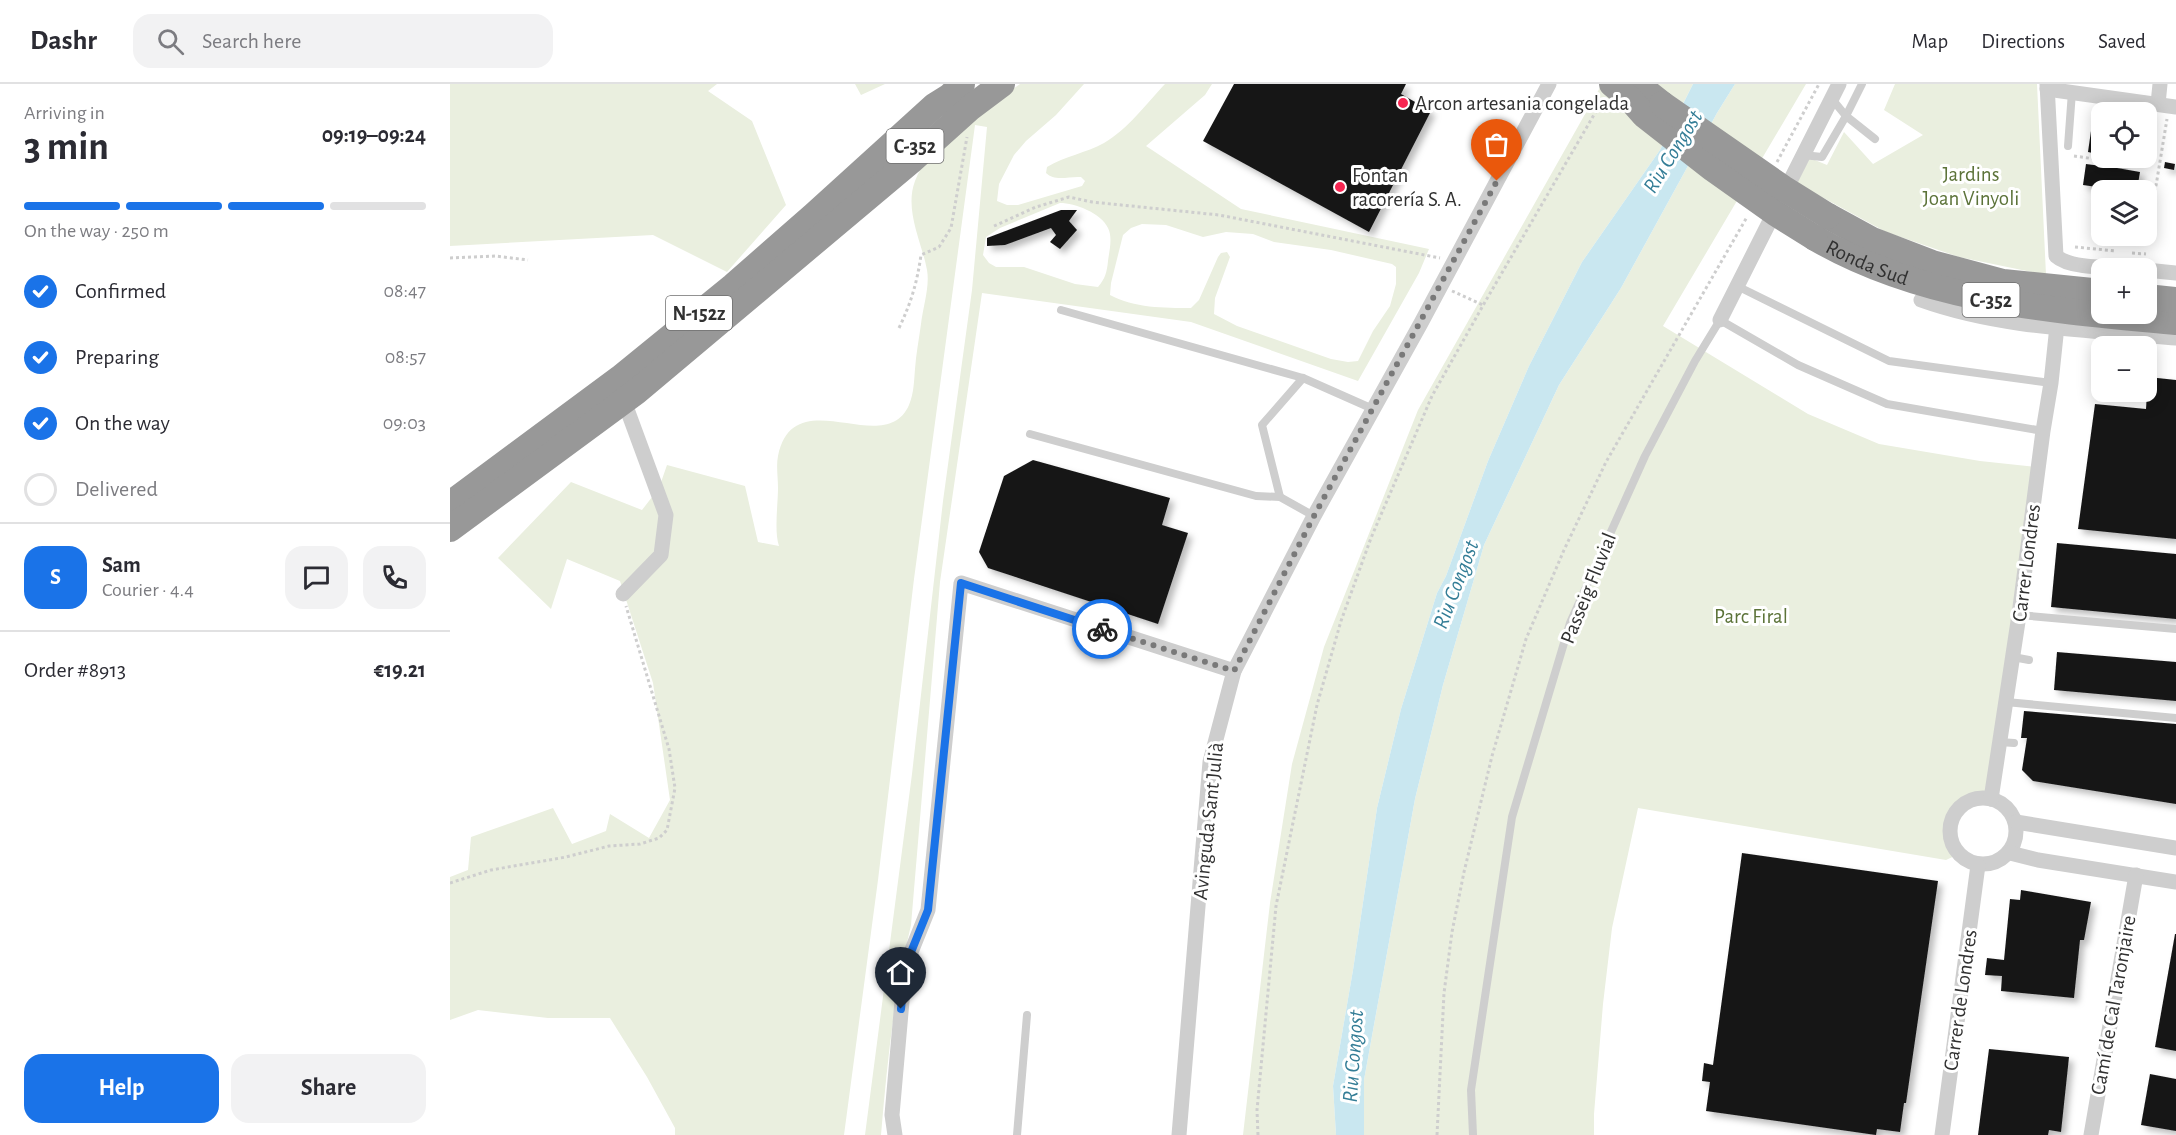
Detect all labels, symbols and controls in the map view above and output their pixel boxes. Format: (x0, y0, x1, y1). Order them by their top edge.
search box (133, 14, 553, 68)
icon: search (154, 25, 187, 58)
text: Dashr (30, 27, 97, 55)
text: Search here (202, 30, 301, 52)
text: Map (1912, 31, 1948, 52)
text: Directions (1981, 31, 2065, 52)
text: Saved (2098, 31, 2146, 52)
place label: Arcon artesania congelada (1415, 93, 1630, 114)
marker: Arcon artesania congelada (1396, 96, 1410, 110)
map controls (2091, 102, 2157, 402)
button: locate (2091, 102, 2157, 168)
text: Arriving in (24, 103, 105, 123)
water label: Riu Congost (1639, 106, 1707, 197)
pin (1471, 119, 1522, 181)
text: 09:19–09:24 (322, 124, 426, 146)
text: 3 min (24, 128, 109, 167)
icon: bag (1480, 128, 1513, 161)
road number: C-352 (886, 129, 944, 163)
park label: Jardins Joan Vinyoli (1923, 164, 2019, 209)
place label: Fontan racorería S. A. (1352, 165, 1462, 210)
marker: Fontan racorería S. A. (1333, 180, 1347, 194)
button: layers (2091, 180, 2157, 246)
text: On the way · 250 m (24, 221, 169, 241)
street label: Ronda Sud (1822, 236, 1911, 289)
button: + (2091, 258, 2157, 324)
icon: check (24, 275, 57, 308)
text: Confirmed (75, 280, 166, 302)
text: 08:47 (383, 281, 426, 301)
road number: C-352 (1962, 283, 2020, 317)
road number: N-152z (666, 296, 732, 330)
button: − (2091, 336, 2157, 402)
icon: check (24, 341, 57, 374)
text: Preparing (75, 346, 159, 368)
text: 08:57 (385, 347, 426, 367)
icon: check (24, 407, 57, 440)
text: On the way (75, 412, 170, 434)
text: 09:03 (383, 413, 426, 433)
text: Delivered (75, 478, 158, 500)
street label: Carrer Londres (2009, 503, 2044, 623)
street label: Passeig Fluvial (1557, 530, 1620, 647)
water label: Riu Congost (1429, 536, 1483, 632)
button: chat (285, 546, 348, 609)
button: phone (363, 546, 426, 609)
text: Sam (102, 554, 141, 576)
text: S (50, 566, 61, 588)
text: Courier · 4.4 (102, 580, 194, 600)
courier (1072, 599, 1132, 659)
park label: Parc Firal (1714, 606, 1788, 627)
icon: bike (1086, 613, 1119, 646)
text: Order #8913 (24, 659, 126, 681)
text: €19.21 (374, 659, 426, 681)
street label: Avinguda Sant Julià (1190, 741, 1227, 901)
street label: Camí de Cal Taronjaire (2087, 914, 2140, 1097)
street label: Carrer de Londres (1940, 928, 1981, 1072)
pin (875, 947, 926, 1009)
icon: home (884, 956, 917, 989)
water label: Riu Congost (1339, 1008, 1367, 1103)
button: Help (24, 1054, 219, 1123)
button: Share (231, 1054, 426, 1123)

